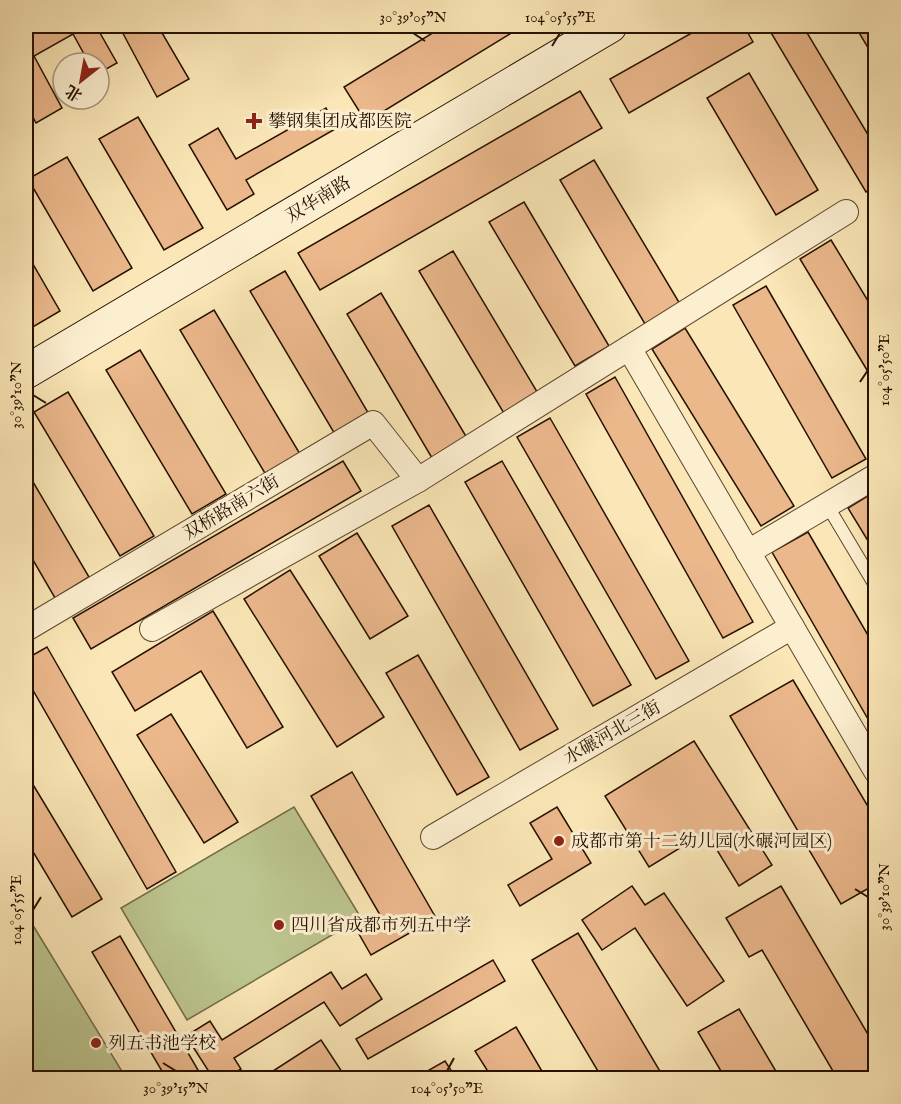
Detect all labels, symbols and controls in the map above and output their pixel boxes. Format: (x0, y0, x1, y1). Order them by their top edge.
text: 30°39'05"N (379, 8, 447, 27)
text: 104°05'55"E (525, 8, 595, 27)
north arrow (51, 51, 111, 111)
text: 北 (62, 79, 86, 105)
place label: 攀钢集团成都医院 (268, 111, 412, 134)
marker: 攀钢集团成都医院 (245, 112, 263, 130)
street label: 双华南路 (282, 172, 356, 229)
text: 104°05'50"E (875, 334, 894, 406)
text: 30°39'10"N (7, 361, 26, 429)
street label: 双桥路南六街 (180, 471, 284, 546)
street label: 水碾河北三街 (560, 696, 665, 770)
place label: 成都市第十二幼儿园(水碾河园区) (571, 831, 832, 854)
marker: 成都市第十二幼儿园(水碾河园区) (552, 834, 566, 848)
text: 30°39'10"N (875, 863, 894, 931)
text: 104°05'55"E (7, 875, 26, 945)
place label: 四川省成都市列五中学 (291, 915, 471, 938)
marker: 四川省成都市列五中学 (272, 918, 286, 932)
place label: 列五书池学校 (108, 1033, 216, 1056)
marker: 列五书池学校 (89, 1036, 103, 1050)
text: 30°39'15"N (143, 1079, 209, 1098)
text: 104°05'50"E (411, 1079, 483, 1098)

